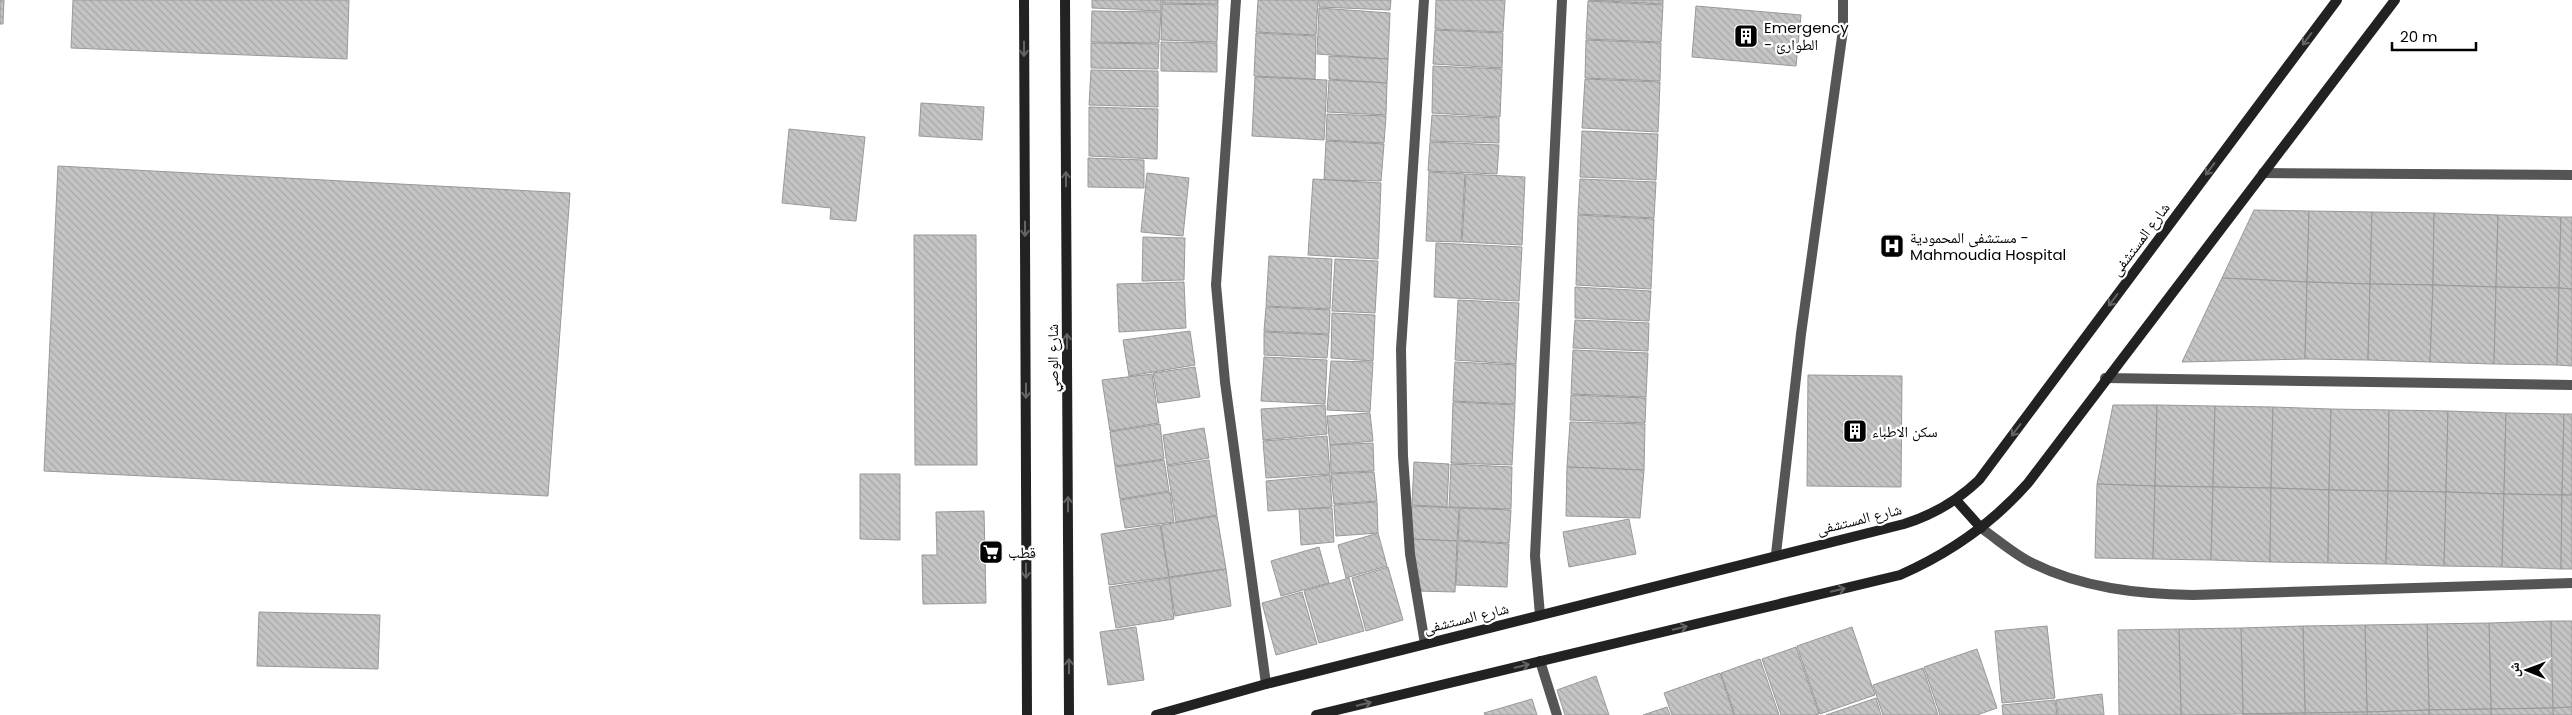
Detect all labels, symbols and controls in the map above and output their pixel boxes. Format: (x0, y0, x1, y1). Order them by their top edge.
place label: Emergency - الطوارئ (1764, 17, 1849, 55)
scale bar (2392, 20, 2476, 52)
building icon: Emergency - الطوارئ (1733, 23, 1759, 49)
text: 20 m (2400, 26, 2438, 47)
one-way arrow (2302, 32, 2313, 45)
one-way arrow (1019, 40, 1029, 56)
one-way arrow (2205, 162, 2216, 175)
one-way arrow (1061, 171, 1071, 188)
street label: شارع المستشفى (2105, 198, 2175, 280)
one-way arrow (1020, 220, 1030, 236)
place label: مستشفى المحمودية - Mahmoudia Hospital (1910, 227, 2066, 265)
hospital icon: مستشفى المحمودية - Mahmoudia Hospital (1879, 233, 1905, 259)
one-way arrow (2108, 293, 2119, 306)
street label: شارع الوصي (1042, 324, 1064, 392)
one-way arrow (1062, 334, 1072, 350)
one-way arrow (1021, 382, 1031, 399)
building icon: سكن الاطباء (1842, 418, 1868, 444)
place label: سكن الاطباء (1872, 421, 1938, 442)
one-way arrow (2011, 423, 2022, 436)
one-way arrow (1063, 496, 1073, 512)
street label: شارع المستشفى (1814, 498, 1904, 540)
supermarket icon: قطب (978, 539, 1004, 565)
place label: قطب (1008, 542, 1036, 563)
one-way arrow (1021, 562, 1031, 579)
one-way arrow (1829, 585, 1845, 594)
street label: شارع المستشفى (1421, 597, 1511, 639)
one-way arrow (1671, 623, 1687, 632)
north arrow (2502, 645, 2552, 695)
one-way arrow (1064, 659, 1074, 675)
one-way arrow (1513, 661, 1529, 670)
text: ش (2504, 662, 2524, 677)
one-way arrow (1355, 699, 1371, 708)

